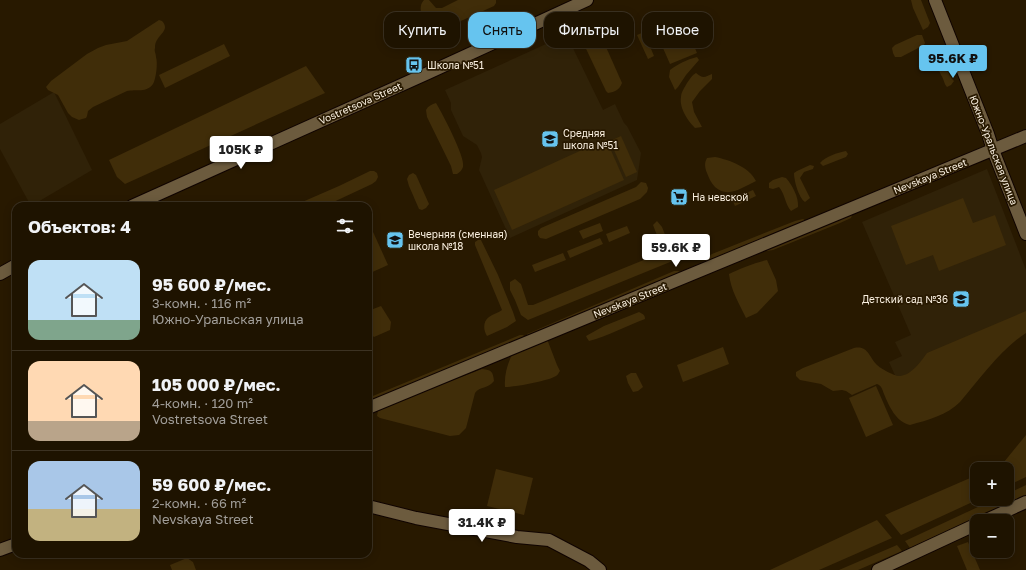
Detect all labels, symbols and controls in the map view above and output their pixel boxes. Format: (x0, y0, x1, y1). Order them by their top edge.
chip: Купить (384, 12, 460, 48)
chip: Снять (468, 12, 536, 48)
chip: Фильтры (544, 12, 634, 48)
chip: Новое (642, 12, 713, 48)
pin: 95.6K ₽ (916, 45, 990, 79)
text: 95.6K ₽ (928, 50, 978, 66)
bus stop icon: Школа №51 (404, 55, 424, 75)
place label: Школа №51 (427, 59, 484, 71)
street label: Vostretsova Street (317, 79, 403, 127)
street label: Южно-Уральская улица (967, 93, 1021, 207)
place label: Средняя школа №51 (563, 127, 618, 151)
school or university icon: Средняя школа №51 (540, 129, 560, 149)
pin: 105K ₽ (208, 136, 274, 170)
text: 105K ₽ (219, 141, 263, 157)
street label: Nevskaya Street (892, 156, 968, 196)
supermarket icon: На невской (669, 187, 689, 207)
place label: На невской (692, 191, 748, 203)
icon: filters (334, 215, 356, 237)
text: Объектов: 4 (28, 216, 131, 237)
place label: Вечерняя (сменная) школа №18 (408, 228, 508, 252)
school or university icon: Вечерняя (сменная) школа №18 (385, 230, 405, 250)
pin: 59.6K ₽ (639, 234, 713, 268)
text: 59.6K ₽ (651, 239, 701, 255)
text: 95 600 ₽/мес. (152, 274, 271, 295)
icon: home (60, 276, 108, 324)
street label: Nevskaya Street (592, 280, 668, 320)
school or university icon: Детский сад №36 (951, 289, 971, 309)
place label: Детский сад №36 (862, 293, 948, 305)
text: 3-комн. · 116 m² (152, 295, 251, 311)
text: Южно-Уральская улица (152, 311, 304, 327)
text: 105 000 ₽/мес. (152, 374, 281, 395)
icon: home (60, 377, 108, 425)
text: 4-комн. · 120 m² (152, 395, 253, 411)
text: Vostretsova Street (152, 411, 268, 427)
map controls (970, 462, 1014, 558)
button: + (970, 462, 1014, 506)
text: 59 600 ₽/мес. (152, 474, 271, 495)
icon: home (60, 477, 108, 525)
text: 2-комн. · 66 m² (152, 495, 246, 511)
pin: 31.4K ₽ (445, 509, 519, 543)
text: Nevskaya Street (152, 511, 254, 527)
text: 31.4K ₽ (458, 514, 506, 530)
button: − (970, 514, 1014, 558)

